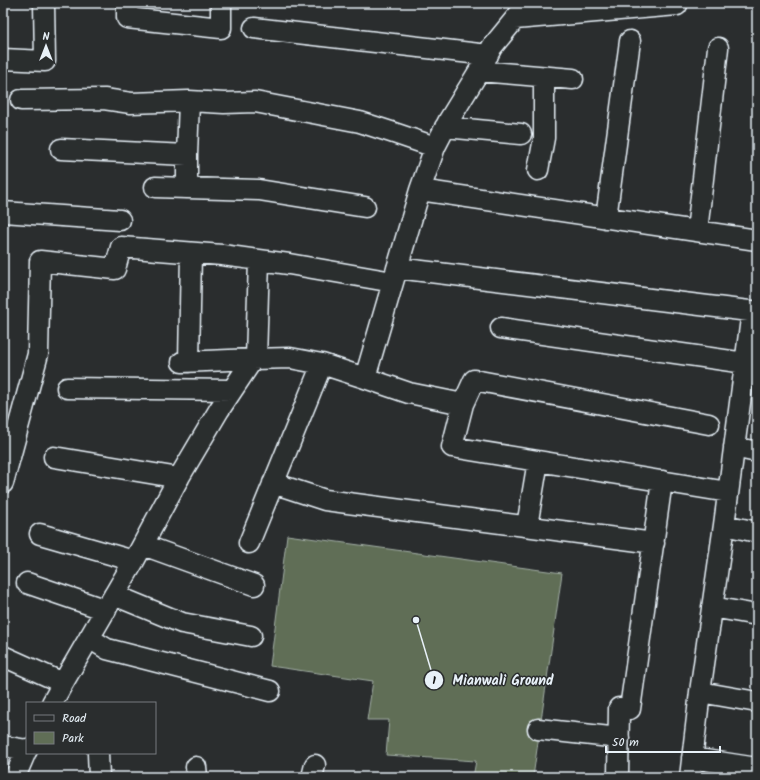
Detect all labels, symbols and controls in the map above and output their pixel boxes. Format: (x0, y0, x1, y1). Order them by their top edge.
north arrow (26, 26, 66, 66)
text: N (43, 28, 50, 46)
callout: Mianwali Ground (424, 667, 561, 693)
text: Mianwali Ground (453, 670, 554, 692)
text: 1 (432, 671, 436, 690)
legend (26, 702, 156, 754)
text: Road (62, 709, 87, 728)
scale bar (606, 728, 720, 754)
text: Park (62, 729, 84, 748)
text: 50 m (612, 733, 639, 752)

